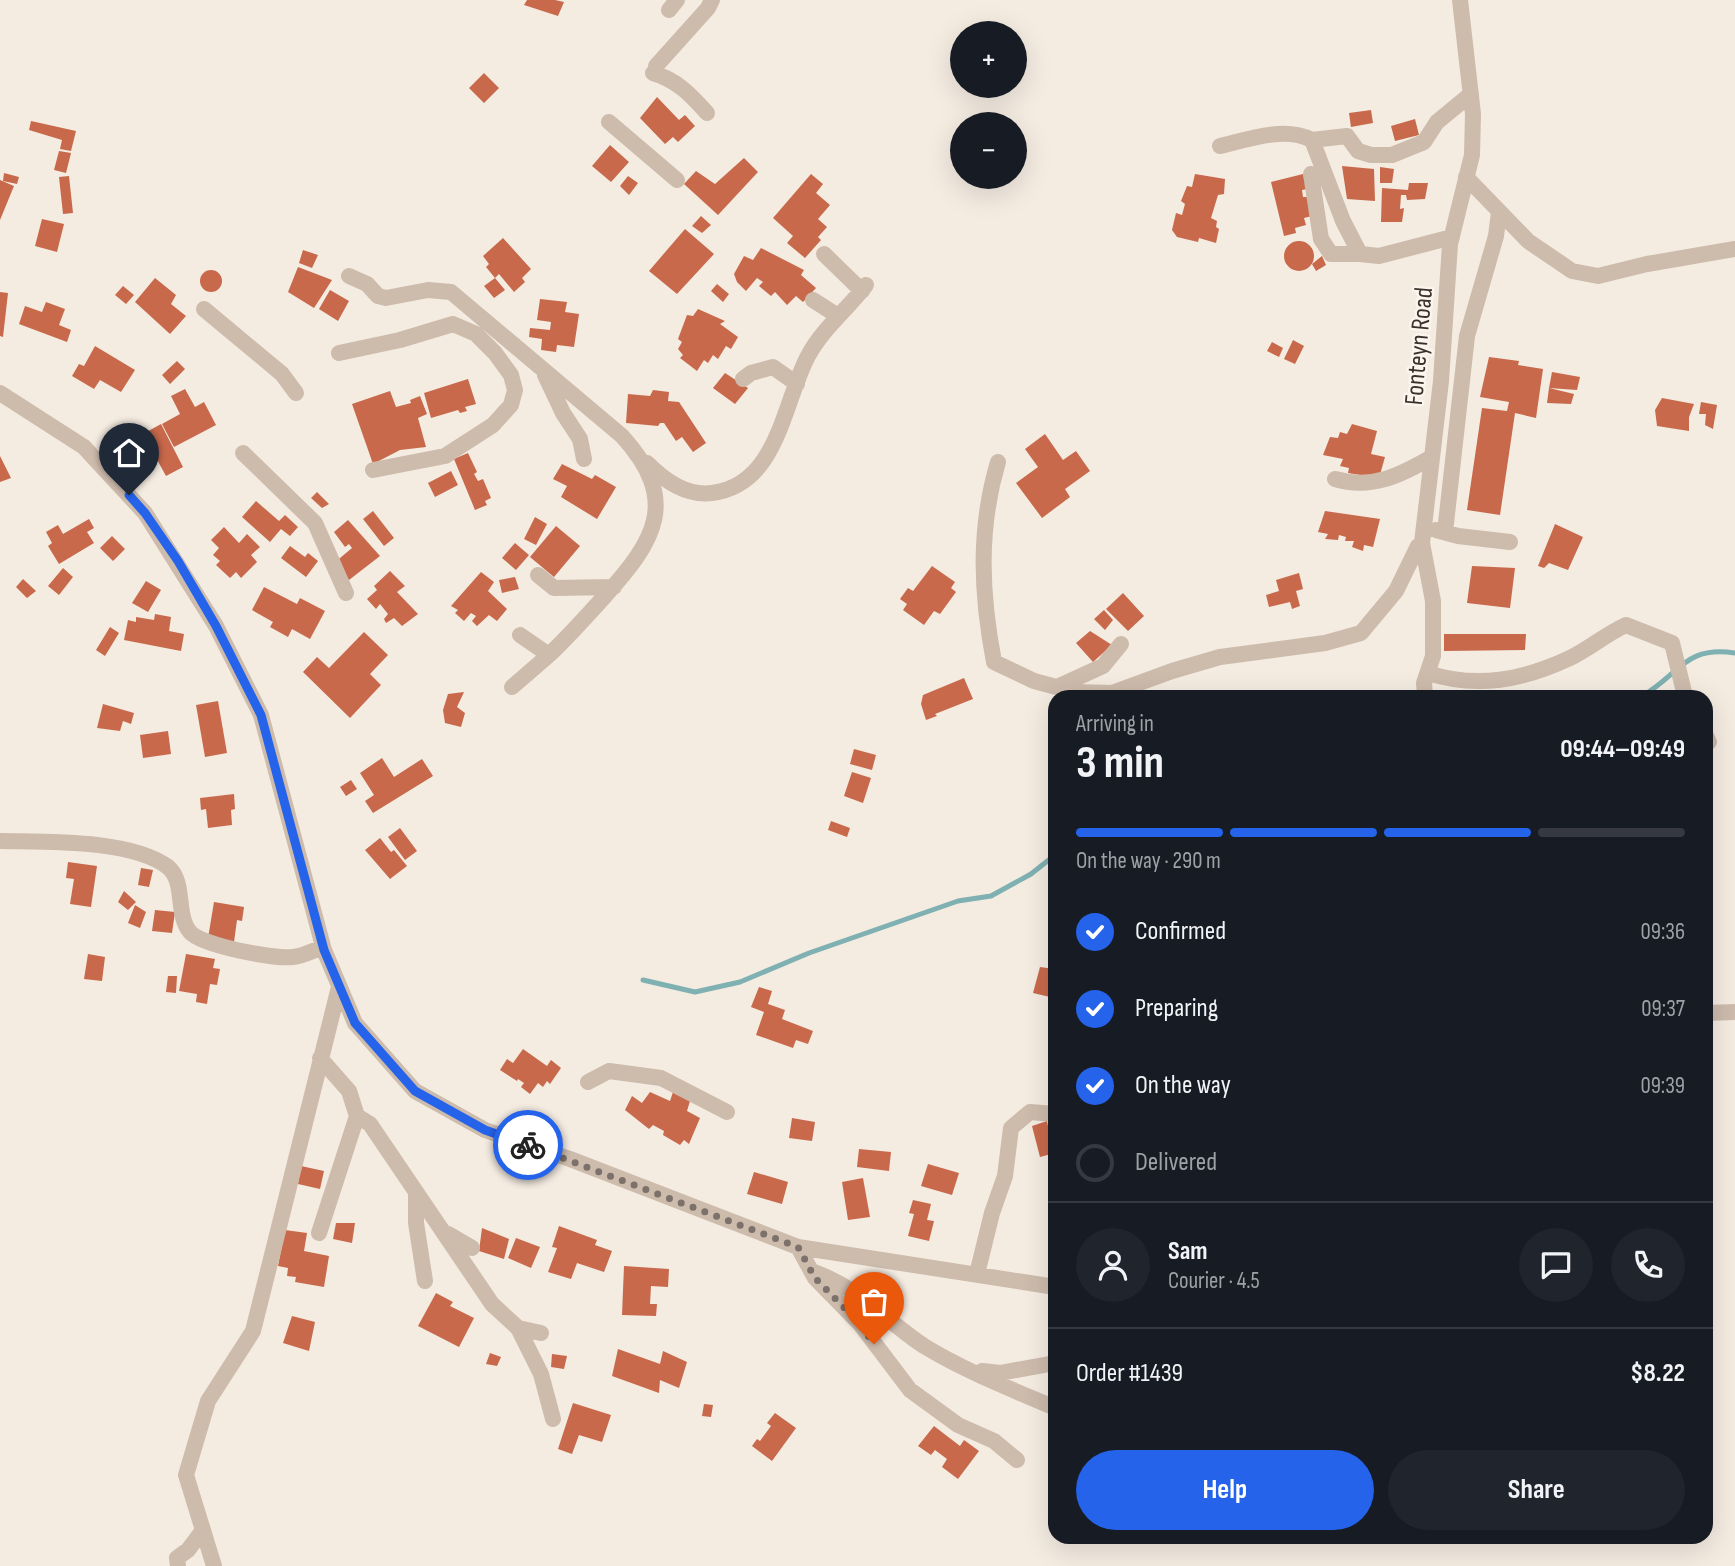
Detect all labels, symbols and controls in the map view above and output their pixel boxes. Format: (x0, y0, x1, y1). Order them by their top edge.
map controls (950, 21, 1027, 189)
button: + (950, 21, 1027, 98)
button: − (950, 112, 1027, 189)
street label: Fonteyn Road (1399, 286, 1440, 406)
pin (99, 423, 159, 495)
icon: home (110, 434, 148, 472)
text: Arriving in (1076, 710, 1154, 738)
text: 09:44–09:49 (1560, 734, 1685, 765)
text: 3 min (1076, 736, 1164, 791)
text: On the way · 290 m (1076, 847, 1221, 875)
icon: check (1076, 913, 1114, 951)
text: Confirmed (1135, 916, 1226, 947)
text: 09:36 (1641, 918, 1685, 946)
icon: check (1076, 990, 1114, 1028)
text: Preparing (1135, 993, 1218, 1024)
text: 09:37 (1641, 995, 1685, 1023)
icon: check (1076, 1067, 1114, 1105)
text: On the way (1135, 1070, 1231, 1101)
text: 09:39 (1640, 1072, 1685, 1100)
courier (493, 1110, 563, 1180)
icon: bike (509, 1126, 547, 1164)
text: Delivered (1135, 1147, 1217, 1178)
button: person (1076, 1228, 1150, 1302)
button: chat (1519, 1228, 1593, 1302)
button: phone (1611, 1228, 1685, 1302)
text: Sam (1168, 1236, 1208, 1267)
text: Courier · 4.5 (1168, 1267, 1260, 1295)
pin (844, 1272, 904, 1344)
icon: bag (855, 1283, 893, 1321)
text: Order #1439 (1076, 1358, 1183, 1389)
text: $8.22 (1630, 1358, 1685, 1389)
button: Help (1076, 1450, 1374, 1530)
button: Share (1388, 1450, 1685, 1530)

